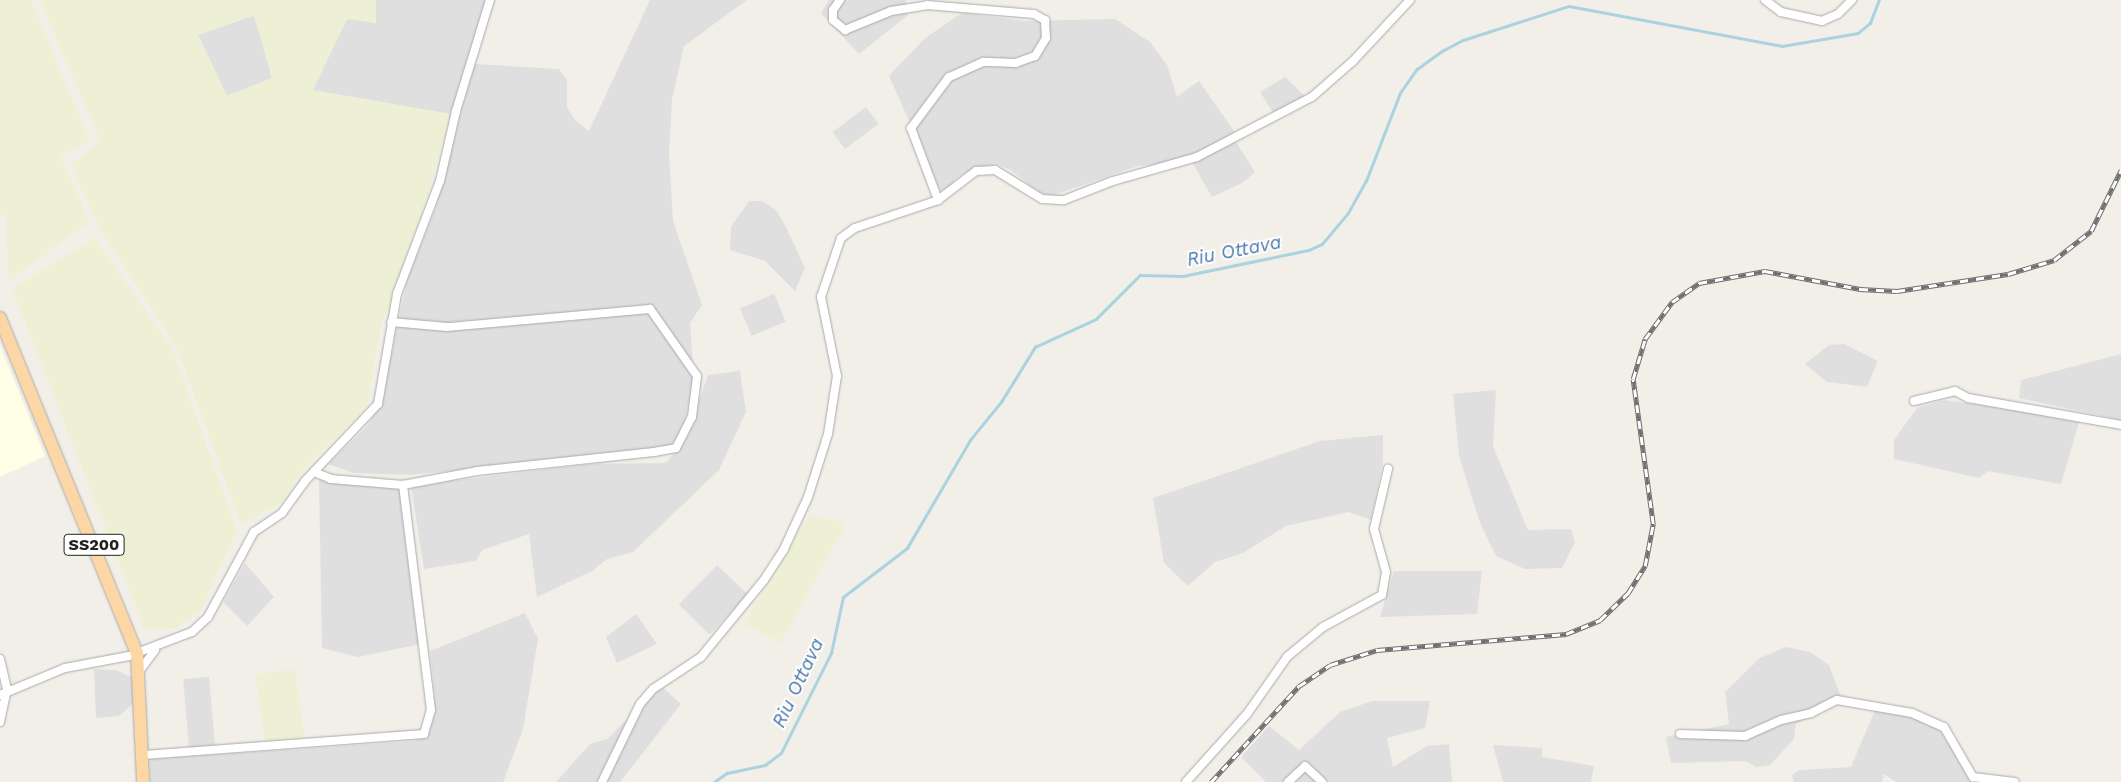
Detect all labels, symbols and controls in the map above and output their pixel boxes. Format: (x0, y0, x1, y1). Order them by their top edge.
water label: Riu Ottava (1185, 231, 1283, 271)
road number: SS200 (63, 532, 125, 558)
water label: Riu Ottava (767, 635, 829, 731)

